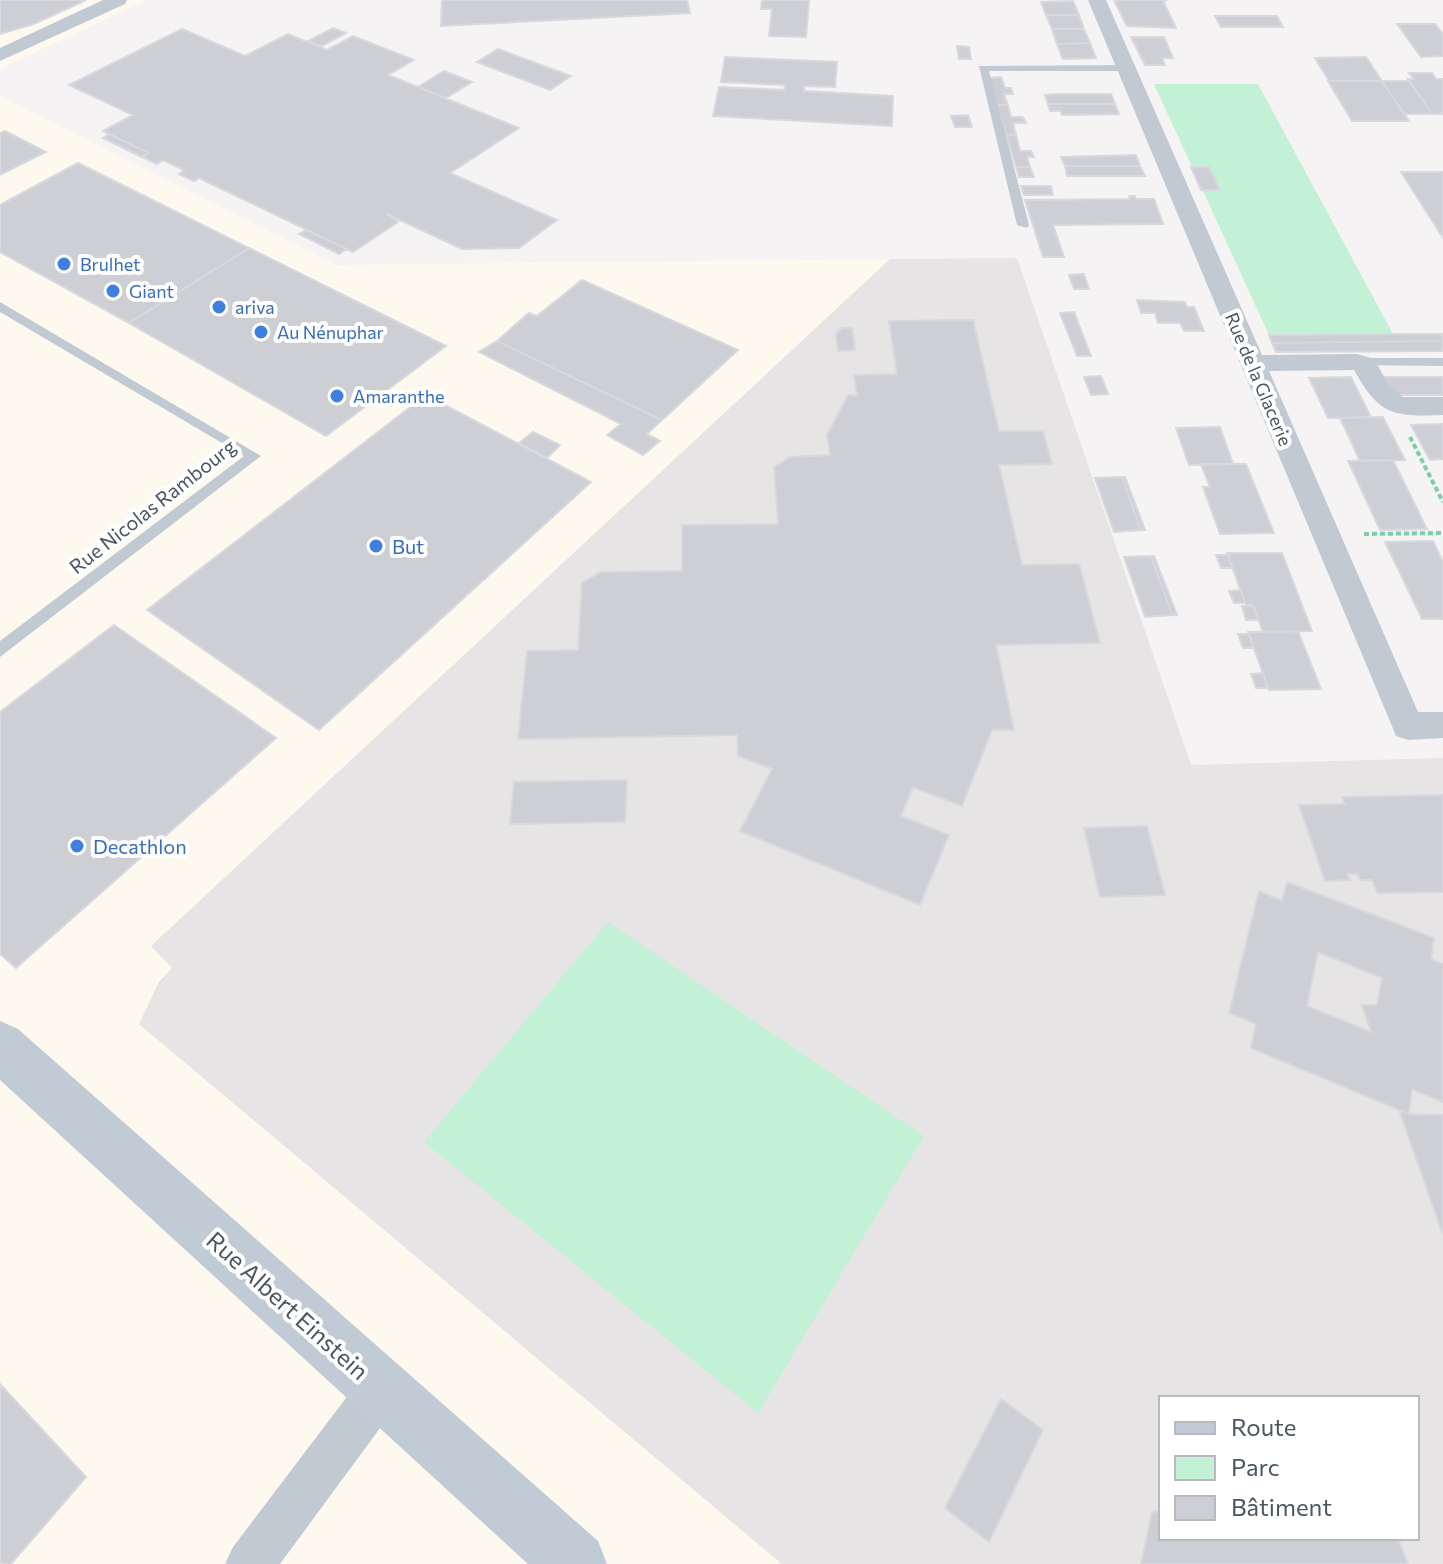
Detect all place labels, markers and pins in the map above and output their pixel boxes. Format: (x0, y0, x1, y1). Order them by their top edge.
place label: Brulhet (80, 253, 141, 275)
marker: Brulhet (55, 255, 73, 273)
place label: Giant (129, 280, 174, 302)
marker: Giant (104, 282, 122, 300)
place label: ariva (235, 296, 275, 318)
marker: ariva (210, 298, 228, 316)
place label: Au Nénuphar (277, 321, 384, 343)
marker: Au Nénuphar (252, 323, 270, 341)
place label: Amaranthe (353, 385, 444, 407)
marker: Amaranthe (328, 387, 346, 405)
place label: But (392, 534, 424, 558)
marker: But (367, 537, 385, 555)
place label: Decathlon (93, 834, 187, 858)
marker: Decathlon (68, 837, 86, 855)

